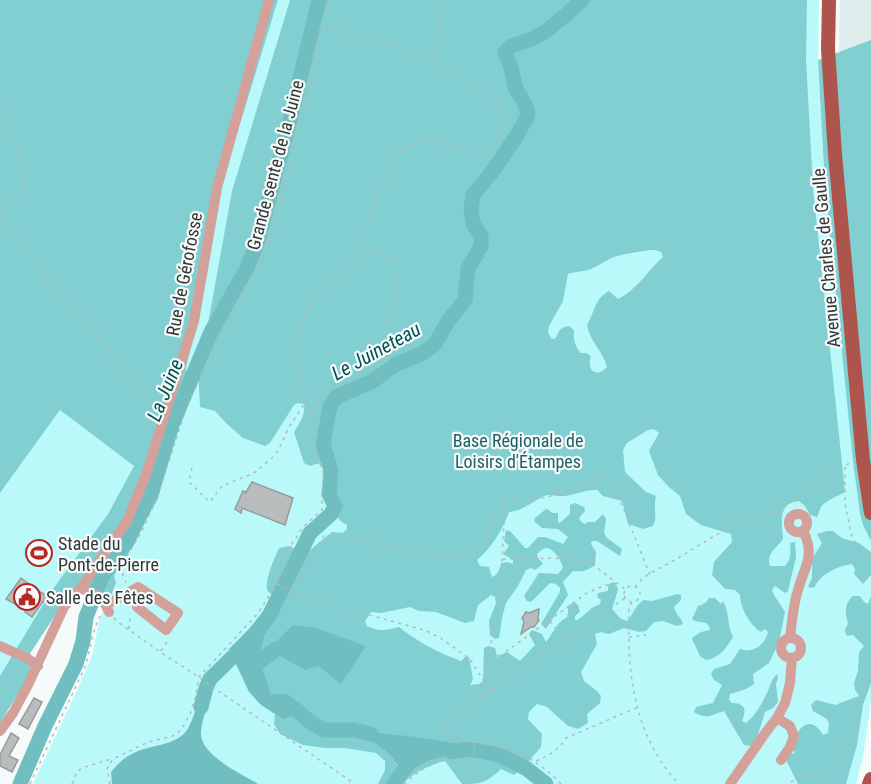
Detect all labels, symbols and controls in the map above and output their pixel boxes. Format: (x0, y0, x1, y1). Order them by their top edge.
street label: Grande sente de la Juine (242, 78, 308, 252)
street label: Avenue Charles de Gaulle (808, 167, 844, 349)
street label: Rue de Gérofosse (162, 210, 206, 338)
water label: Le Juineteau (327, 317, 425, 385)
water label: La Juine (142, 355, 188, 425)
park label: Base Régionale de Loisirs d'Étampes (453, 430, 583, 472)
place label: Stade du Pont-de-Pierre (58, 533, 159, 575)
sports icon: Stade du Pont-de-Pierre (24, 538, 54, 568)
public building icon: Salle des Fêtes (12, 582, 42, 612)
place label: Salle des Fêtes (46, 587, 153, 608)

